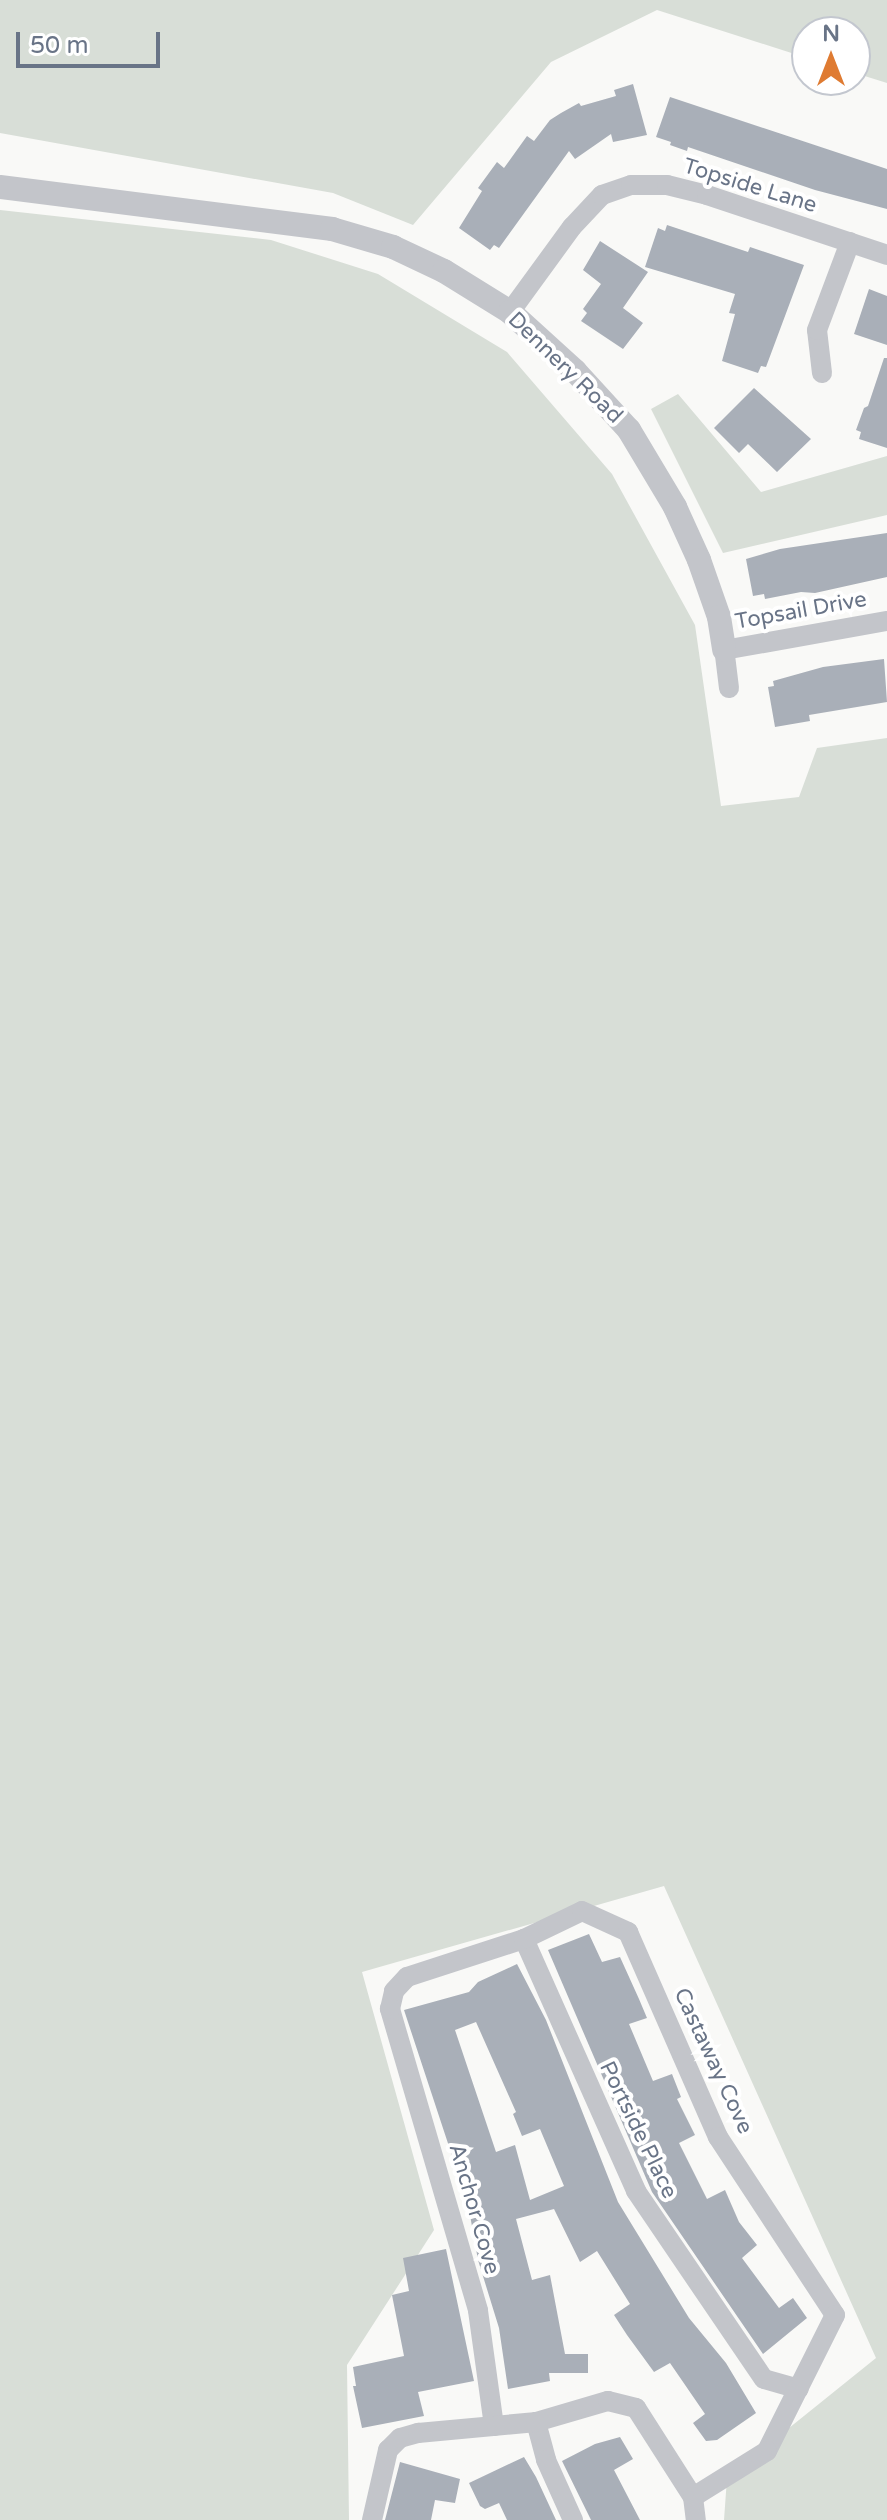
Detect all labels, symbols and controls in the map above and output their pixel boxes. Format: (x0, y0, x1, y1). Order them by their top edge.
scale bar (20, 16, 164, 66)
north arrow (791, 16, 871, 96)
text: N (822, 21, 840, 47)
text: 50 m (30, 31, 88, 60)
street label: Topside Lane (680, 153, 820, 219)
street label: Dennery Road (502, 307, 628, 429)
street label: Topsail Drive (733, 586, 869, 636)
street label: Castaway Cove (668, 1984, 758, 2138)
street label: Portside Place (593, 2057, 683, 2203)
street label: Anchor Cove (443, 2141, 505, 2277)

